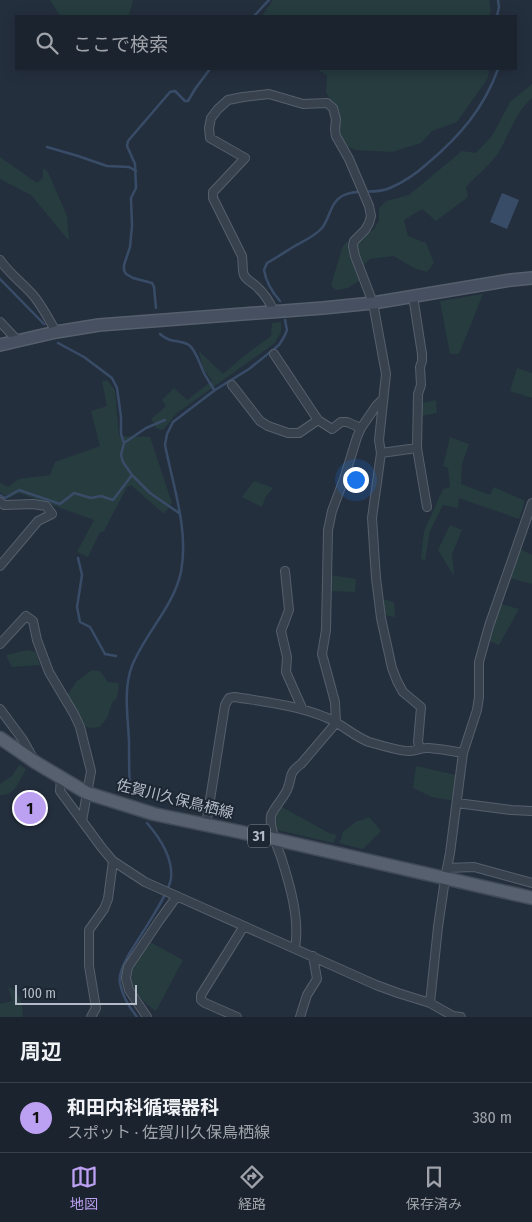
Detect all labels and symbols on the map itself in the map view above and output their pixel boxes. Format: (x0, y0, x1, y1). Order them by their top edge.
your location (343, 467, 369, 493)
street label: 佐賀川久保鳥栖線 (115, 776, 235, 822)
pin: 1 (14, 789, 46, 827)
road number: 31 (248, 824, 270, 848)
scale bar (15, 982, 138, 1005)

